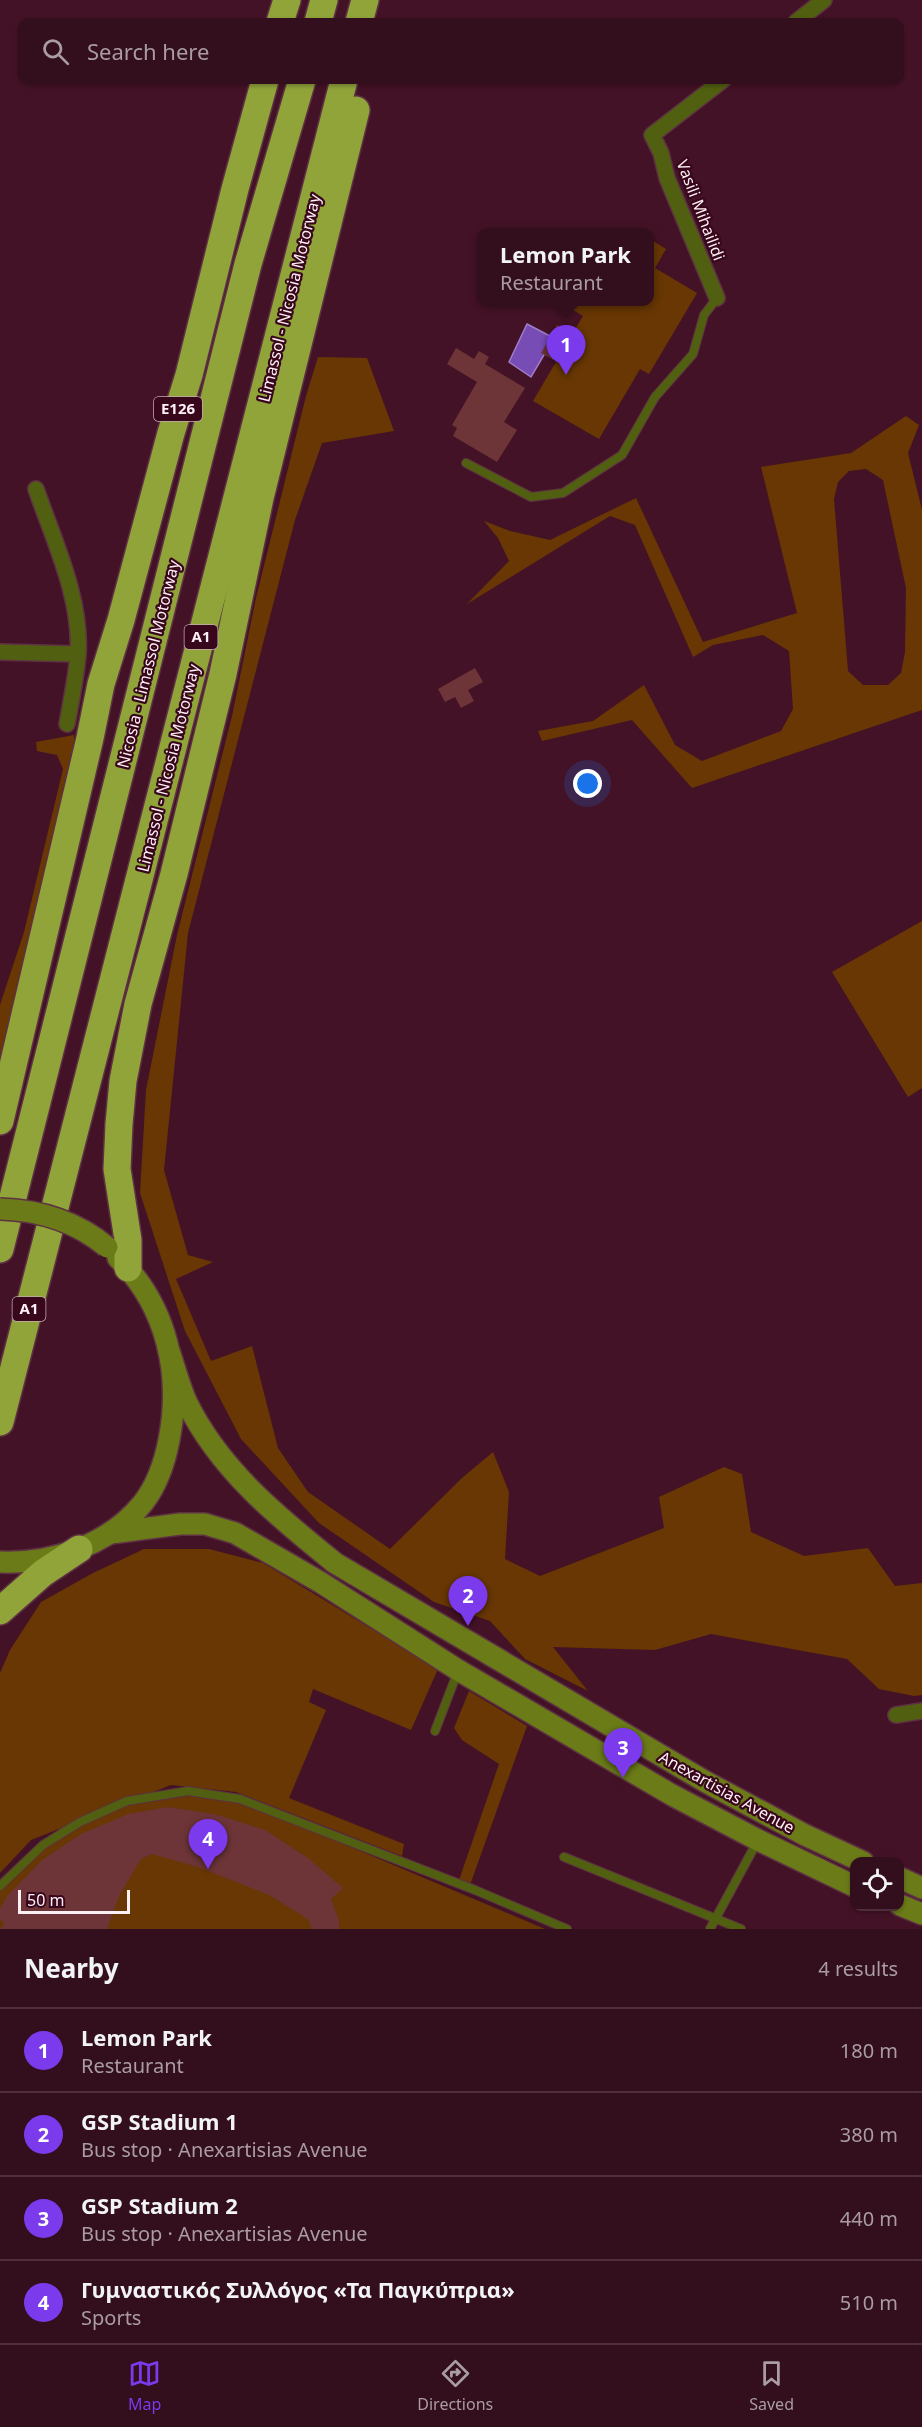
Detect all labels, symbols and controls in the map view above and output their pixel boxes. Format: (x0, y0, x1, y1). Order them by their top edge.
search box (18, 18, 904, 84)
icon: search (39, 35, 72, 68)
text: Search here (87, 36, 209, 66)
street label: Vasili Mihailidi (672, 156, 730, 264)
street label: Limassol - Nicosia Motorway (252, 191, 326, 404)
popup (477, 228, 654, 306)
text: Lemon Park (500, 239, 631, 269)
text: Restaurant (500, 269, 603, 296)
pin: 1 (546, 326, 586, 375)
road number: E126 (154, 397, 202, 421)
street label: Nicosia - Limassol Motorway (111, 557, 185, 770)
road number: A1 (184, 625, 218, 649)
street label: Limassol - Nicosia Motorway (131, 661, 205, 874)
your location (573, 769, 602, 798)
road number: A1 (12, 1297, 46, 1321)
pin: 2 (448, 1576, 488, 1626)
pin: 3 (604, 1728, 642, 1778)
street label: Anexartisias Avenue (655, 1746, 799, 1838)
pin: 4 (188, 1820, 228, 1869)
map controls (850, 1857, 904, 1911)
button: locate (850, 1857, 904, 1911)
scale bar (18, 1887, 130, 1914)
text: 50 m (27, 1889, 64, 1911)
text: Nearby (24, 1950, 119, 1986)
text: 4 results (818, 1955, 898, 1982)
text: Lemon Park (81, 2022, 212, 2052)
text: 1 (38, 2037, 49, 2064)
text: 180 m (840, 2037, 898, 2064)
text: Restaurant (81, 2052, 184, 2079)
text: GSP Stadium 1 (81, 2106, 238, 2136)
text: 2 (38, 2121, 49, 2148)
text: 380 m (840, 2121, 898, 2148)
text: Bus stop · Anexartisias Avenue (81, 2136, 368, 2163)
text: GSP Stadium 2 (81, 2190, 238, 2220)
text: 3 (38, 2205, 49, 2232)
text: 440 m (840, 2205, 898, 2232)
text: Bus stop · Anexartisias Avenue (81, 2220, 368, 2247)
text: Γυμναστικός Συλλόγος «Τα Παγκύπρια» (81, 2274, 515, 2304)
text: 4 (38, 2289, 49, 2316)
text: 510 m (840, 2289, 898, 2316)
text: Sports (81, 2304, 141, 2331)
tab: Map (128, 2357, 161, 2415)
tab: Directions (417, 2357, 493, 2415)
tab: Saved (749, 2357, 794, 2415)

